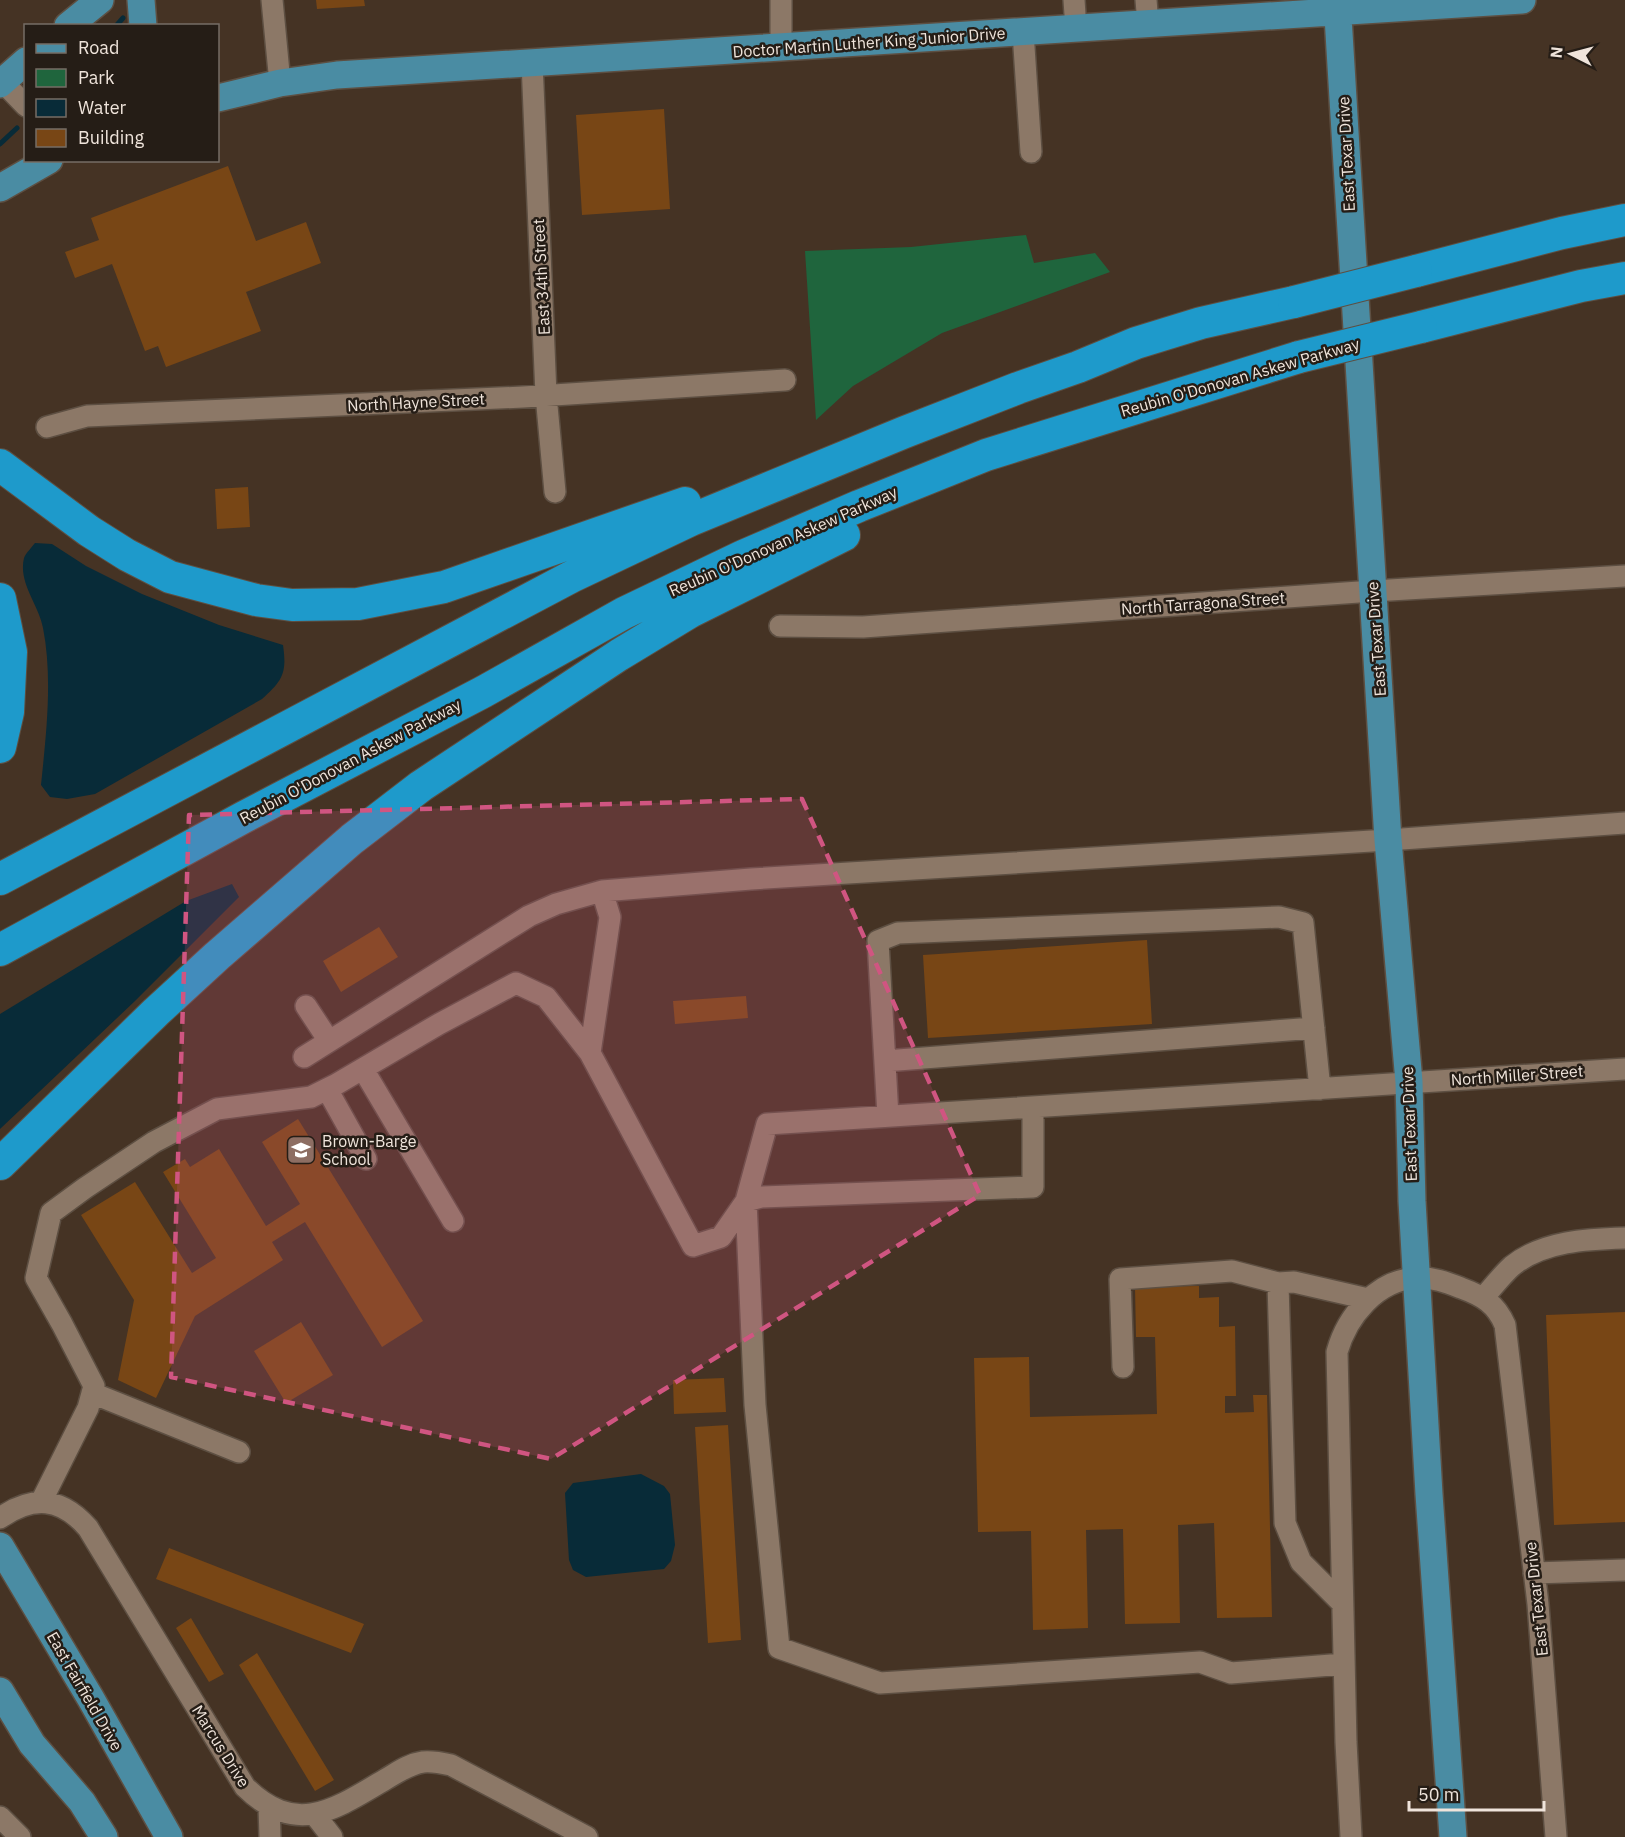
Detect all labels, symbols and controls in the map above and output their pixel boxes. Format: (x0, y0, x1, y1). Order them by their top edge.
street label: Doctor Martin Luther King Junior Drive (732, 22, 1006, 62)
legend (24, 24, 219, 162)
north arrow (1541, 24, 1601, 84)
text: Road (78, 36, 119, 59)
text: N (1546, 46, 1567, 59)
text: Park (78, 66, 115, 89)
text: Water (78, 96, 127, 119)
street label: East Texar Drive (1333, 96, 1359, 212)
text: Building (78, 126, 145, 149)
street label: East 34th Street (528, 218, 554, 336)
street label: Reubin O'Donovan Askew Parkway (1118, 333, 1362, 421)
street label: North Hayne Street (347, 388, 485, 416)
street label: Reubin O'Donovan Askew Parkway (666, 481, 900, 601)
street label: East Texar Drive (1362, 581, 1390, 697)
street label: North Tarragona Street (1120, 587, 1286, 619)
street label: Reubin O'Donovan Askew Parkway (236, 694, 464, 828)
street label: North Miller Street (1450, 1060, 1584, 1090)
street label: East Texar Drive (1397, 1066, 1421, 1182)
place label: Brown-Barge School (322, 1131, 417, 1169)
school or university icon: Brown-Barge School (285, 1134, 317, 1166)
street label: East Texar Drive (1520, 1541, 1552, 1657)
street label: East Fairfield Drive (43, 1628, 127, 1754)
street label: Marcus Drive (188, 1701, 254, 1791)
scale bar (1409, 1774, 1544, 1812)
text: 50 m (1418, 1783, 1460, 1806)

